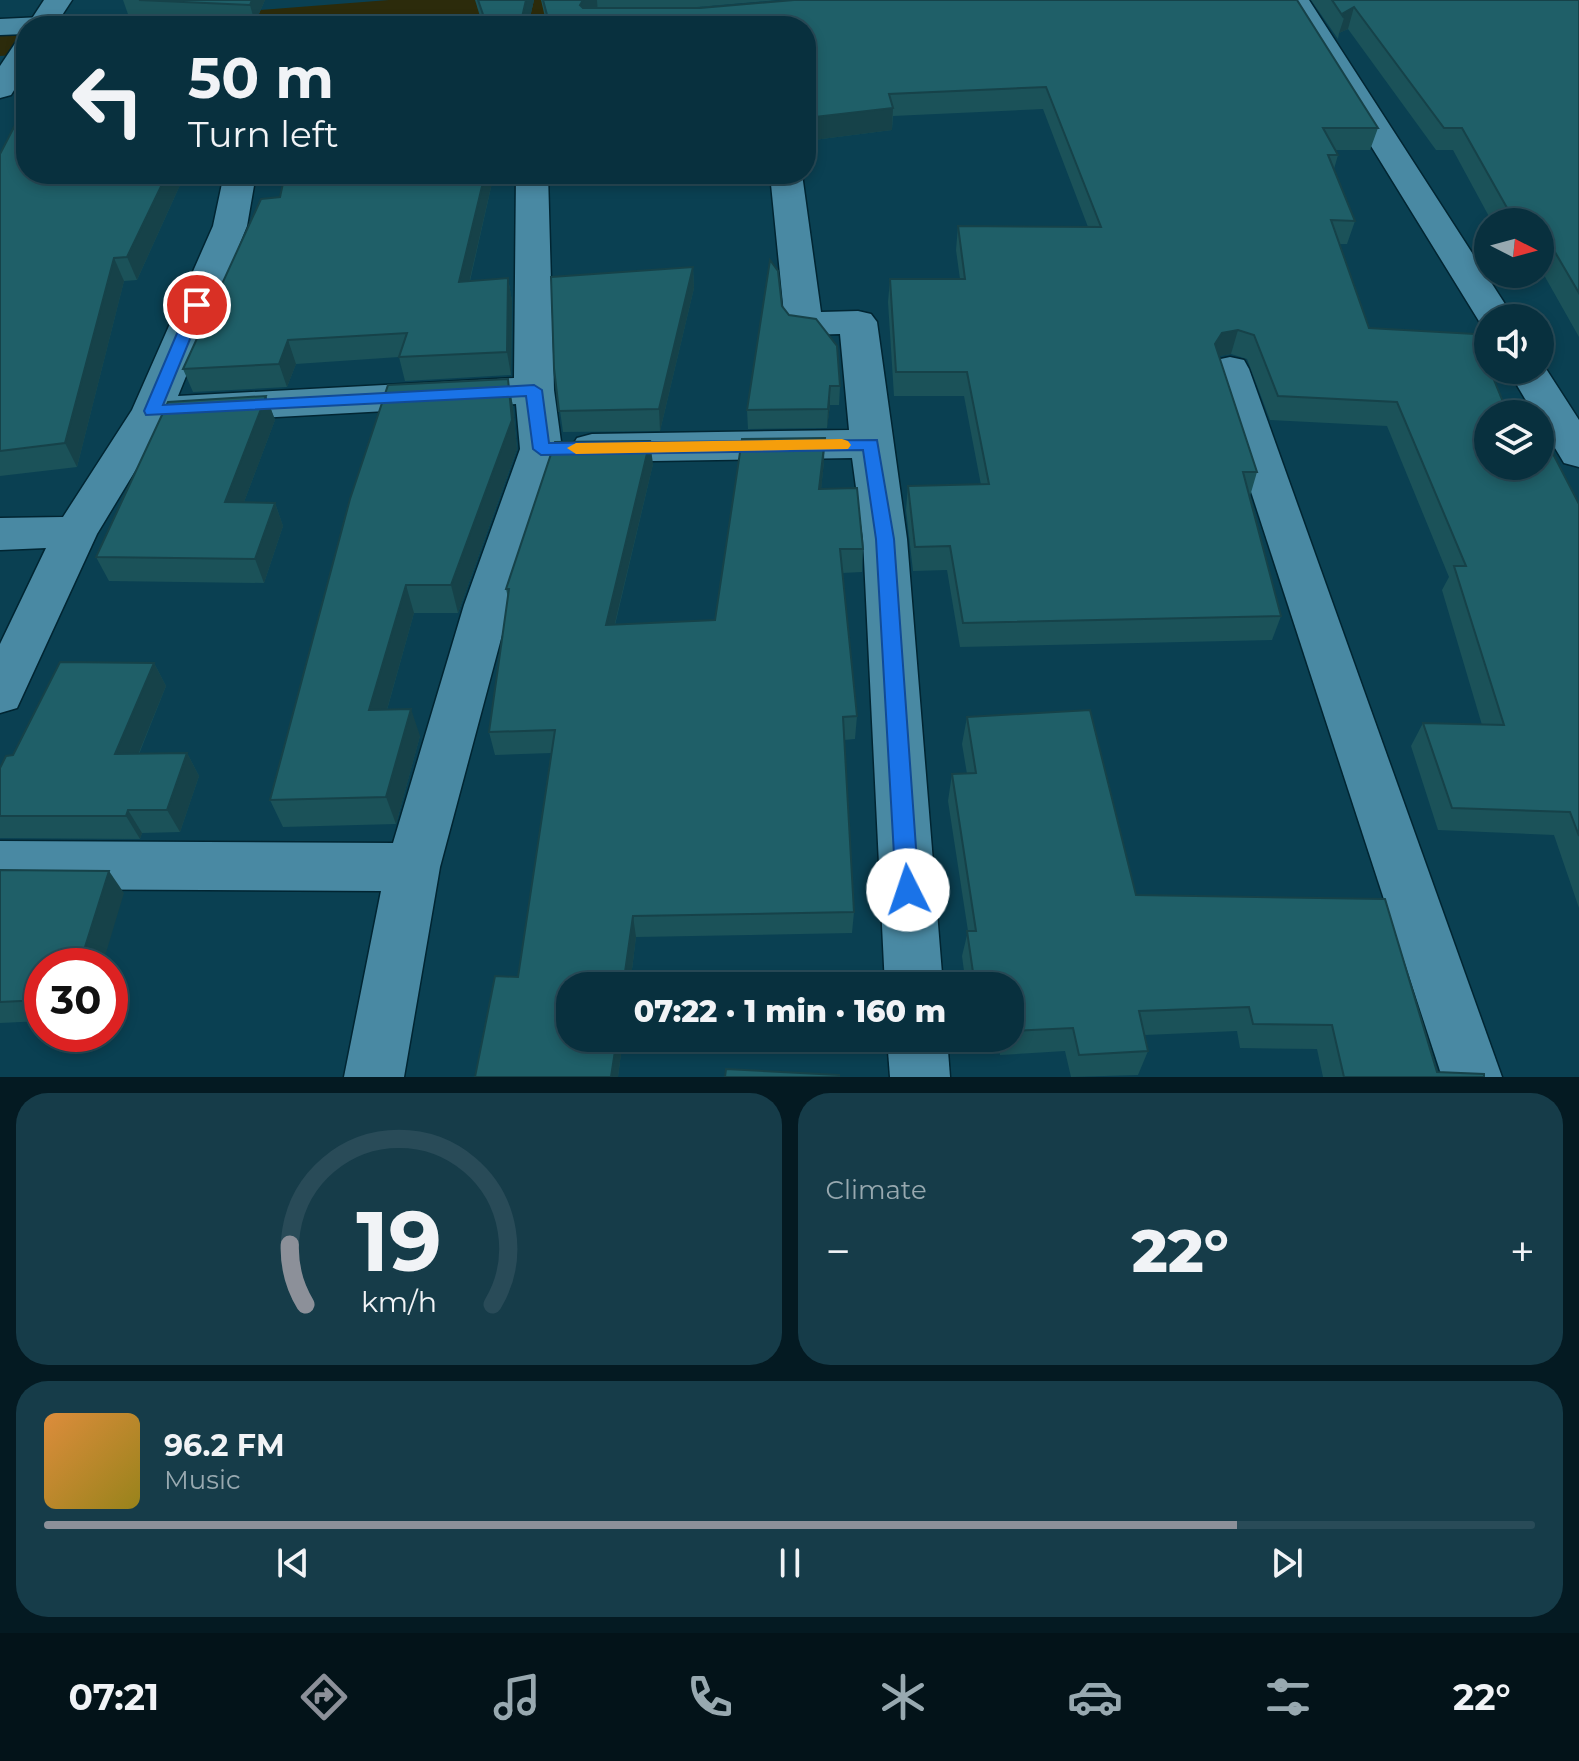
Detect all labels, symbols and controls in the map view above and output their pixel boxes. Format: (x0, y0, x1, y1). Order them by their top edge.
text: 50 m (188, 44, 334, 112)
icon: left (56, 48, 160, 152)
text: Turn left (188, 112, 339, 156)
north arrow (1474, 208, 1554, 288)
map controls (1474, 208, 1554, 480)
pin (163, 271, 231, 339)
icon: arrive (175, 283, 219, 327)
button: sound (1474, 304, 1554, 384)
button: layers (1474, 400, 1554, 480)
position arrow (866, 848, 950, 932)
speed limit sign: 30 (24, 948, 128, 1052)
text: 07:22 · 1 min · 160 m (634, 993, 946, 1030)
text: Climate (826, 1174, 927, 1206)
text: 19 (356, 1190, 442, 1292)
text: 22° (1132, 1214, 1229, 1287)
text: − (826, 1224, 851, 1278)
text: + (1510, 1224, 1535, 1278)
text: km/h (361, 1284, 437, 1319)
text: 96.2 FM (164, 1427, 285, 1464)
text: Music (164, 1464, 241, 1496)
icon: previous (271, 1541, 315, 1585)
icon: pause (768, 1541, 812, 1585)
icon: next (1265, 1541, 1309, 1585)
icon: directions (296, 1669, 352, 1725)
icon: music (489, 1669, 545, 1725)
icon: phone (682, 1669, 738, 1725)
icon: climate (875, 1669, 931, 1725)
icon: car (1067, 1669, 1123, 1725)
icon: filters (1260, 1669, 1316, 1725)
text: 07:21 (68, 1675, 159, 1719)
text: 22° (1453, 1675, 1511, 1719)

